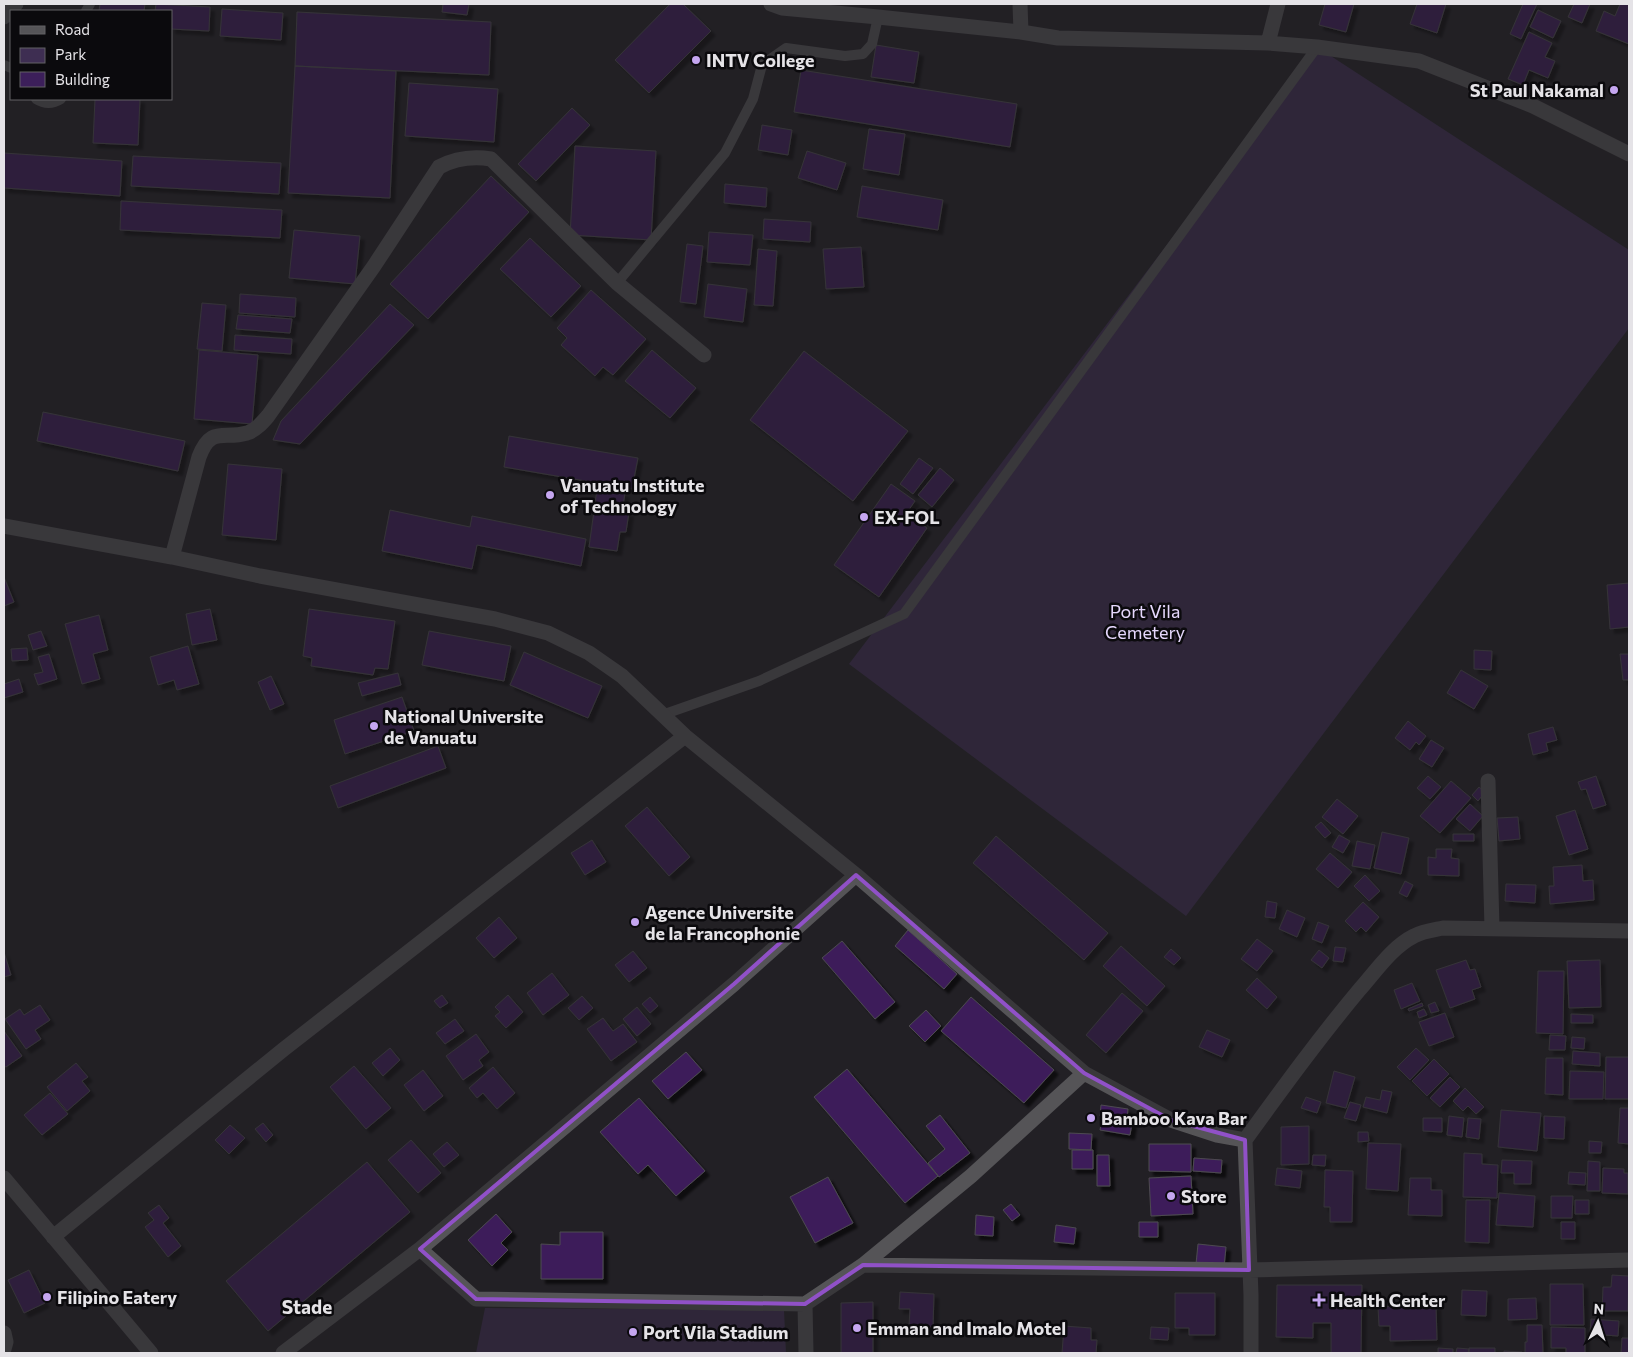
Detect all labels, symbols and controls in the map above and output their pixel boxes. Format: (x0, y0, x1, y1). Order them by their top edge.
legend (10, 10, 172, 100)
text: Road (55, 20, 90, 38)
text: Park (55, 45, 86, 63)
place label: INTV College (706, 49, 815, 71)
marker: INTV College (690, 54, 702, 66)
text: Building (55, 70, 110, 88)
place label: St Paul Nakamal (1470, 79, 1604, 101)
marker: St Paul Nakamal (1608, 84, 1620, 96)
place label: Vanuatu Institute of Technology (560, 474, 705, 517)
marker: Vanuatu Institute of Technology (544, 489, 556, 501)
place label: EX-FOL (874, 506, 940, 528)
marker: EX-FOL (858, 511, 870, 523)
park label: Port Vila Cemetery (1105, 600, 1185, 643)
place label: National Universite de Vanuatu (384, 705, 544, 748)
marker: National Universite de Vanuatu (368, 720, 380, 732)
place label: Agence Universite de la Francophonie (645, 901, 800, 944)
marker: Agence Universite de la Francophonie (629, 916, 641, 928)
place label: Bamboo Kava Bar (1101, 1107, 1247, 1129)
marker: Bamboo Kava Bar (1085, 1112, 1097, 1124)
place label: Store (1181, 1185, 1227, 1207)
marker: Store (1165, 1190, 1177, 1202)
place label: Filipino Eatery (57, 1286, 177, 1308)
place label: Health Center (1330, 1289, 1446, 1311)
marker: Filipino Eatery (41, 1291, 53, 1303)
marker: Health Center (1312, 1293, 1326, 1307)
district label: Stade (282, 1295, 332, 1318)
north arrow (1573, 1297, 1623, 1347)
text: N (1593, 1300, 1605, 1317)
place label: Emman and Imalo Motel (867, 1317, 1066, 1339)
place label: Port Vila Stadium (643, 1321, 789, 1343)
marker: Emman and Imalo Motel (851, 1322, 863, 1334)
marker: Port Vila Stadium (627, 1326, 639, 1338)

